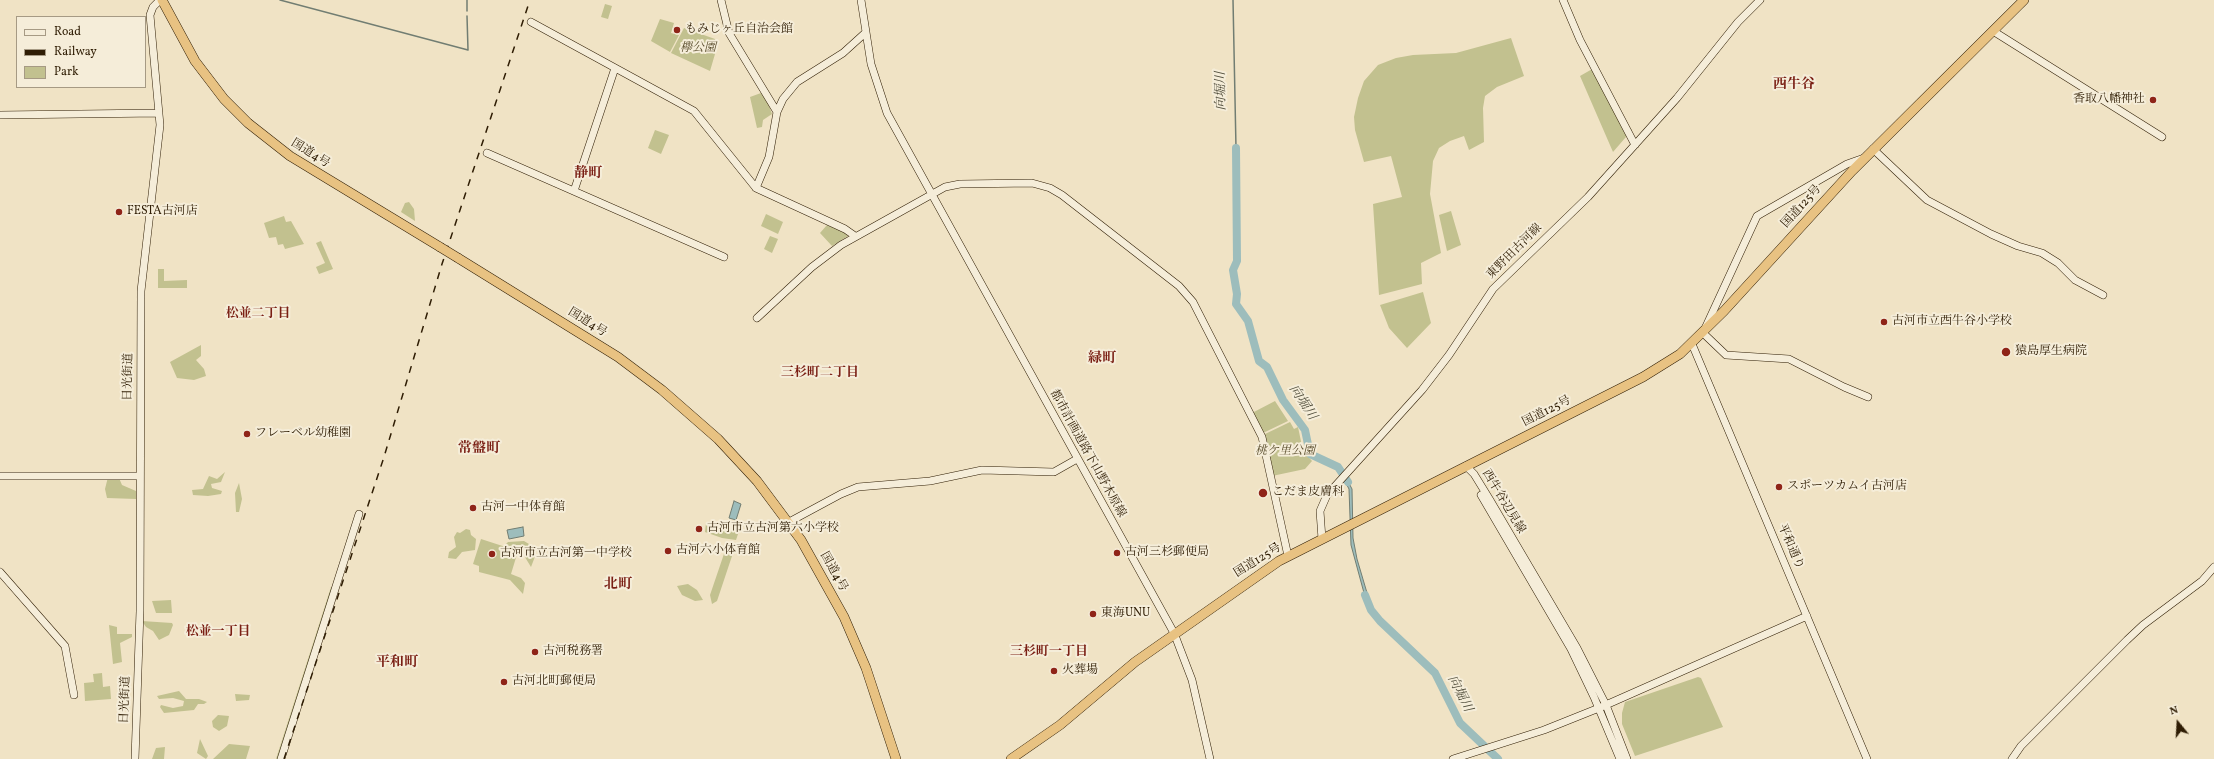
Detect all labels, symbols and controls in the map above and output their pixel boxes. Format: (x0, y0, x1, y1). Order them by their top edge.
legend (16, 16, 146, 88)
place label: もみじヶ丘自治会館 (685, 23, 793, 37)
text: Road (54, 24, 81, 40)
marker: もみじヶ丘自治会館 (672, 25, 682, 35)
park label: 欅公園 (680, 42, 716, 56)
text: Railway (54, 44, 97, 60)
text: Park (54, 64, 79, 80)
water label: 向堀川 (1214, 71, 1230, 111)
district label: 西牛谷 (1773, 77, 1815, 93)
place label: 香取八幡神社 (2073, 93, 2145, 107)
marker: 香取八幡神社 (2148, 95, 2158, 105)
street label: 国道4号 (288, 136, 332, 172)
district label: 静町 (574, 166, 602, 182)
street label: 国道125号 (1779, 183, 1825, 231)
place label: FESTA古河店 (127, 205, 198, 219)
marker: FESTA古河店 (114, 207, 124, 217)
street label: 東野田古河線 (1484, 221, 1546, 283)
street label: 国道4号 (565, 305, 609, 341)
district label: 松並二丁目 (226, 307, 290, 323)
place label: 古河市立西牛谷小学校 (1892, 315, 2012, 329)
marker: 古河市立西牛谷小学校 (1879, 317, 1889, 327)
place label: 猿島厚生病院 (2015, 345, 2087, 359)
marker: 猿島厚生病院 (2000, 346, 2012, 358)
district label: 緑町 (1088, 351, 1116, 367)
street label: 日光街道 (121, 353, 137, 401)
district label: 三杉町二丁目 (781, 366, 859, 382)
water label: 向堀川 (1285, 382, 1319, 424)
street label: 都市計画道路下山野木原線 (1046, 388, 1128, 520)
street label: 国道125号 (1520, 394, 1574, 430)
place label: フレーベル幼稚園 (255, 427, 351, 441)
marker: フレーベル幼稚園 (242, 429, 252, 439)
district label: 常盤町 (458, 441, 500, 457)
park label: 桃ケ里公園 (1255, 445, 1315, 459)
street label: 西牛谷辺見線 (1478, 467, 1528, 537)
place label: スポーツカムイ古河店 (1787, 480, 1907, 494)
marker: スポーツカムイ古河店 (1774, 482, 1784, 492)
place label: こだま皮膚科 (1272, 486, 1344, 500)
marker: こだま皮膚科 (1257, 487, 1269, 499)
place label: 古河一中体育館 (481, 501, 565, 515)
marker: 古河一中体育館 (468, 503, 478, 513)
place label: 古河市立古河第六小学校 (707, 522, 839, 536)
street label: 平和通り (1774, 522, 1806, 572)
marker: 古河市立古河第六小学校 (694, 524, 704, 534)
street label: 国道125号 (1232, 541, 1284, 581)
place label: 古河六小体育館 (676, 544, 760, 558)
marker: 古河六小体育館 (663, 546, 673, 556)
place label: 古河三杉郵便局 (1125, 546, 1209, 560)
place label: 古河市立古河第一中学校 (500, 547, 632, 561)
marker: 古河三杉郵便局 (1112, 548, 1122, 558)
marker: 古河市立古河第一中学校 (487, 549, 497, 559)
street label: 国道4号 (816, 550, 850, 594)
district label: 北町 (604, 577, 632, 593)
place label: 東海UNU (1101, 607, 1150, 621)
marker: 東海UNU (1088, 609, 1098, 619)
district label: 松並一丁目 (186, 625, 250, 641)
place label: 古河税務署 (543, 645, 603, 659)
district label: 三杉町一丁目 (1010, 645, 1088, 661)
marker: 古河税務署 (530, 647, 540, 657)
district label: 平和町 (376, 655, 418, 671)
place label: 火葬場 (1062, 664, 1098, 678)
marker: 火葬場 (1049, 666, 1059, 676)
water label: 向堀川 (1443, 673, 1475, 715)
place label: 古河北町郵便局 (512, 675, 596, 689)
street label: 日光街道 (118, 676, 134, 724)
marker: 古河北町郵便局 (499, 677, 509, 687)
north arrow (2158, 703, 2198, 743)
text: N (2168, 703, 2180, 719)

